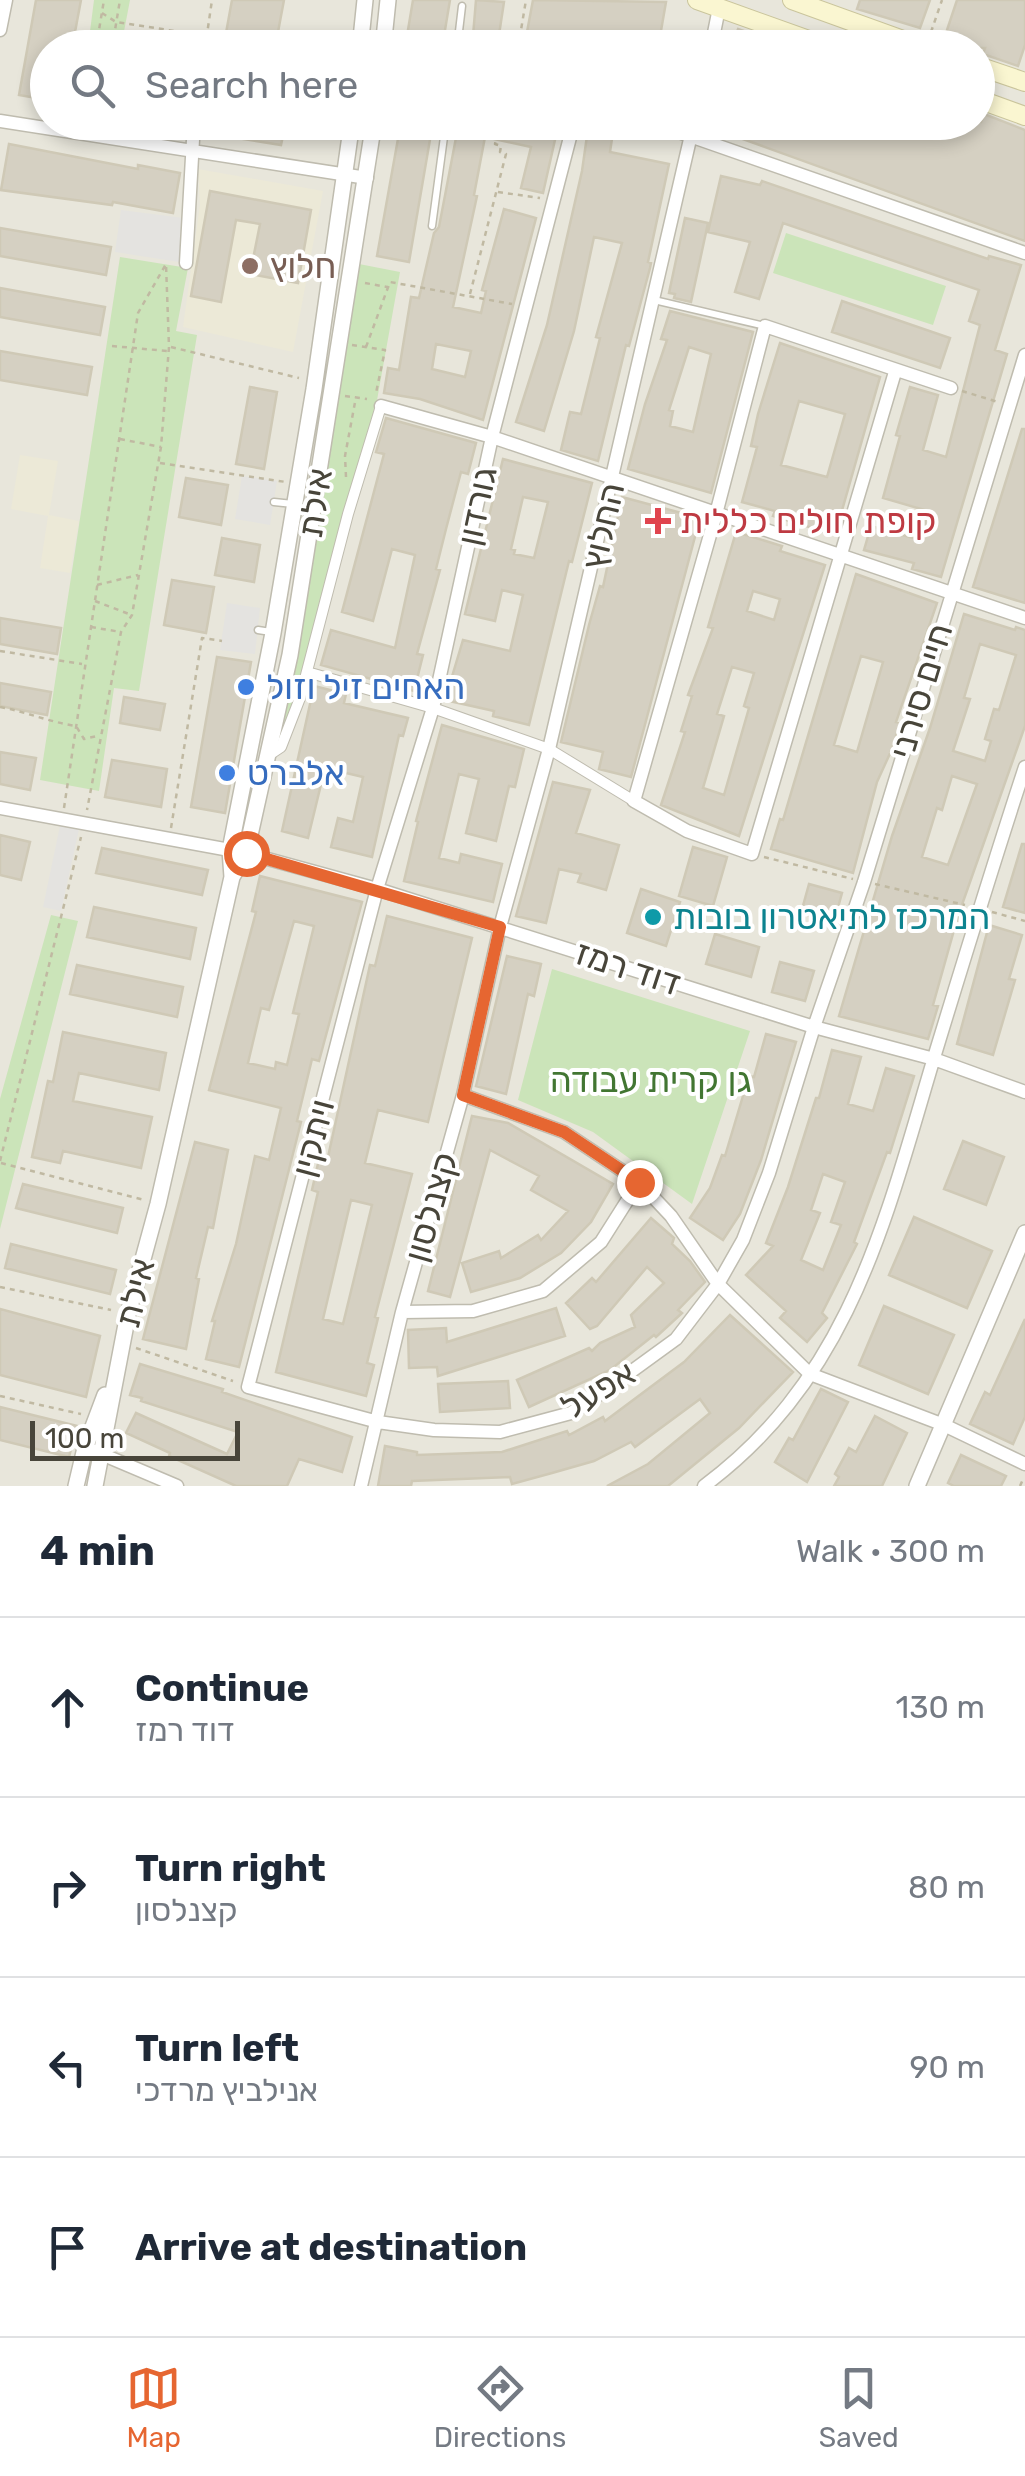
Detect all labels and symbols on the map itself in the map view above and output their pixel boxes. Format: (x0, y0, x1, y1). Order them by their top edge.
place label: חלוץ (270, 245, 336, 287)
marker: חלוץ (239, 255, 261, 277)
street label: גורדון (448, 463, 506, 549)
street label: אילת (289, 465, 341, 541)
street label: החלוץ (573, 478, 633, 574)
place label: קופת חולים כללית (680, 500, 937, 542)
marker: קופת חולים כללית (645, 508, 671, 534)
street label: חיים סירני (881, 618, 961, 764)
place label: האחים זיל וזול (266, 666, 465, 708)
marker: האחים זיל וזול (235, 676, 257, 698)
place label: אלברט (247, 752, 345, 794)
marker: אלברט (216, 762, 238, 784)
route start (224, 831, 270, 877)
place label: המרכז לתיאטרון בובות (673, 896, 990, 938)
marker: המרכז לתיאטרון בובות (642, 906, 664, 928)
street label: דוד רמז (570, 931, 686, 1005)
park label: גן קרית עבודה (550, 1059, 752, 1101)
street label: ויתקין (283, 1095, 343, 1181)
street label: קצנלסון (395, 1147, 467, 1267)
route end (617, 1160, 663, 1206)
street label: אילת (106, 1254, 164, 1332)
street label: אפעל (553, 1352, 643, 1428)
scale bar (30, 1416, 240, 1460)

